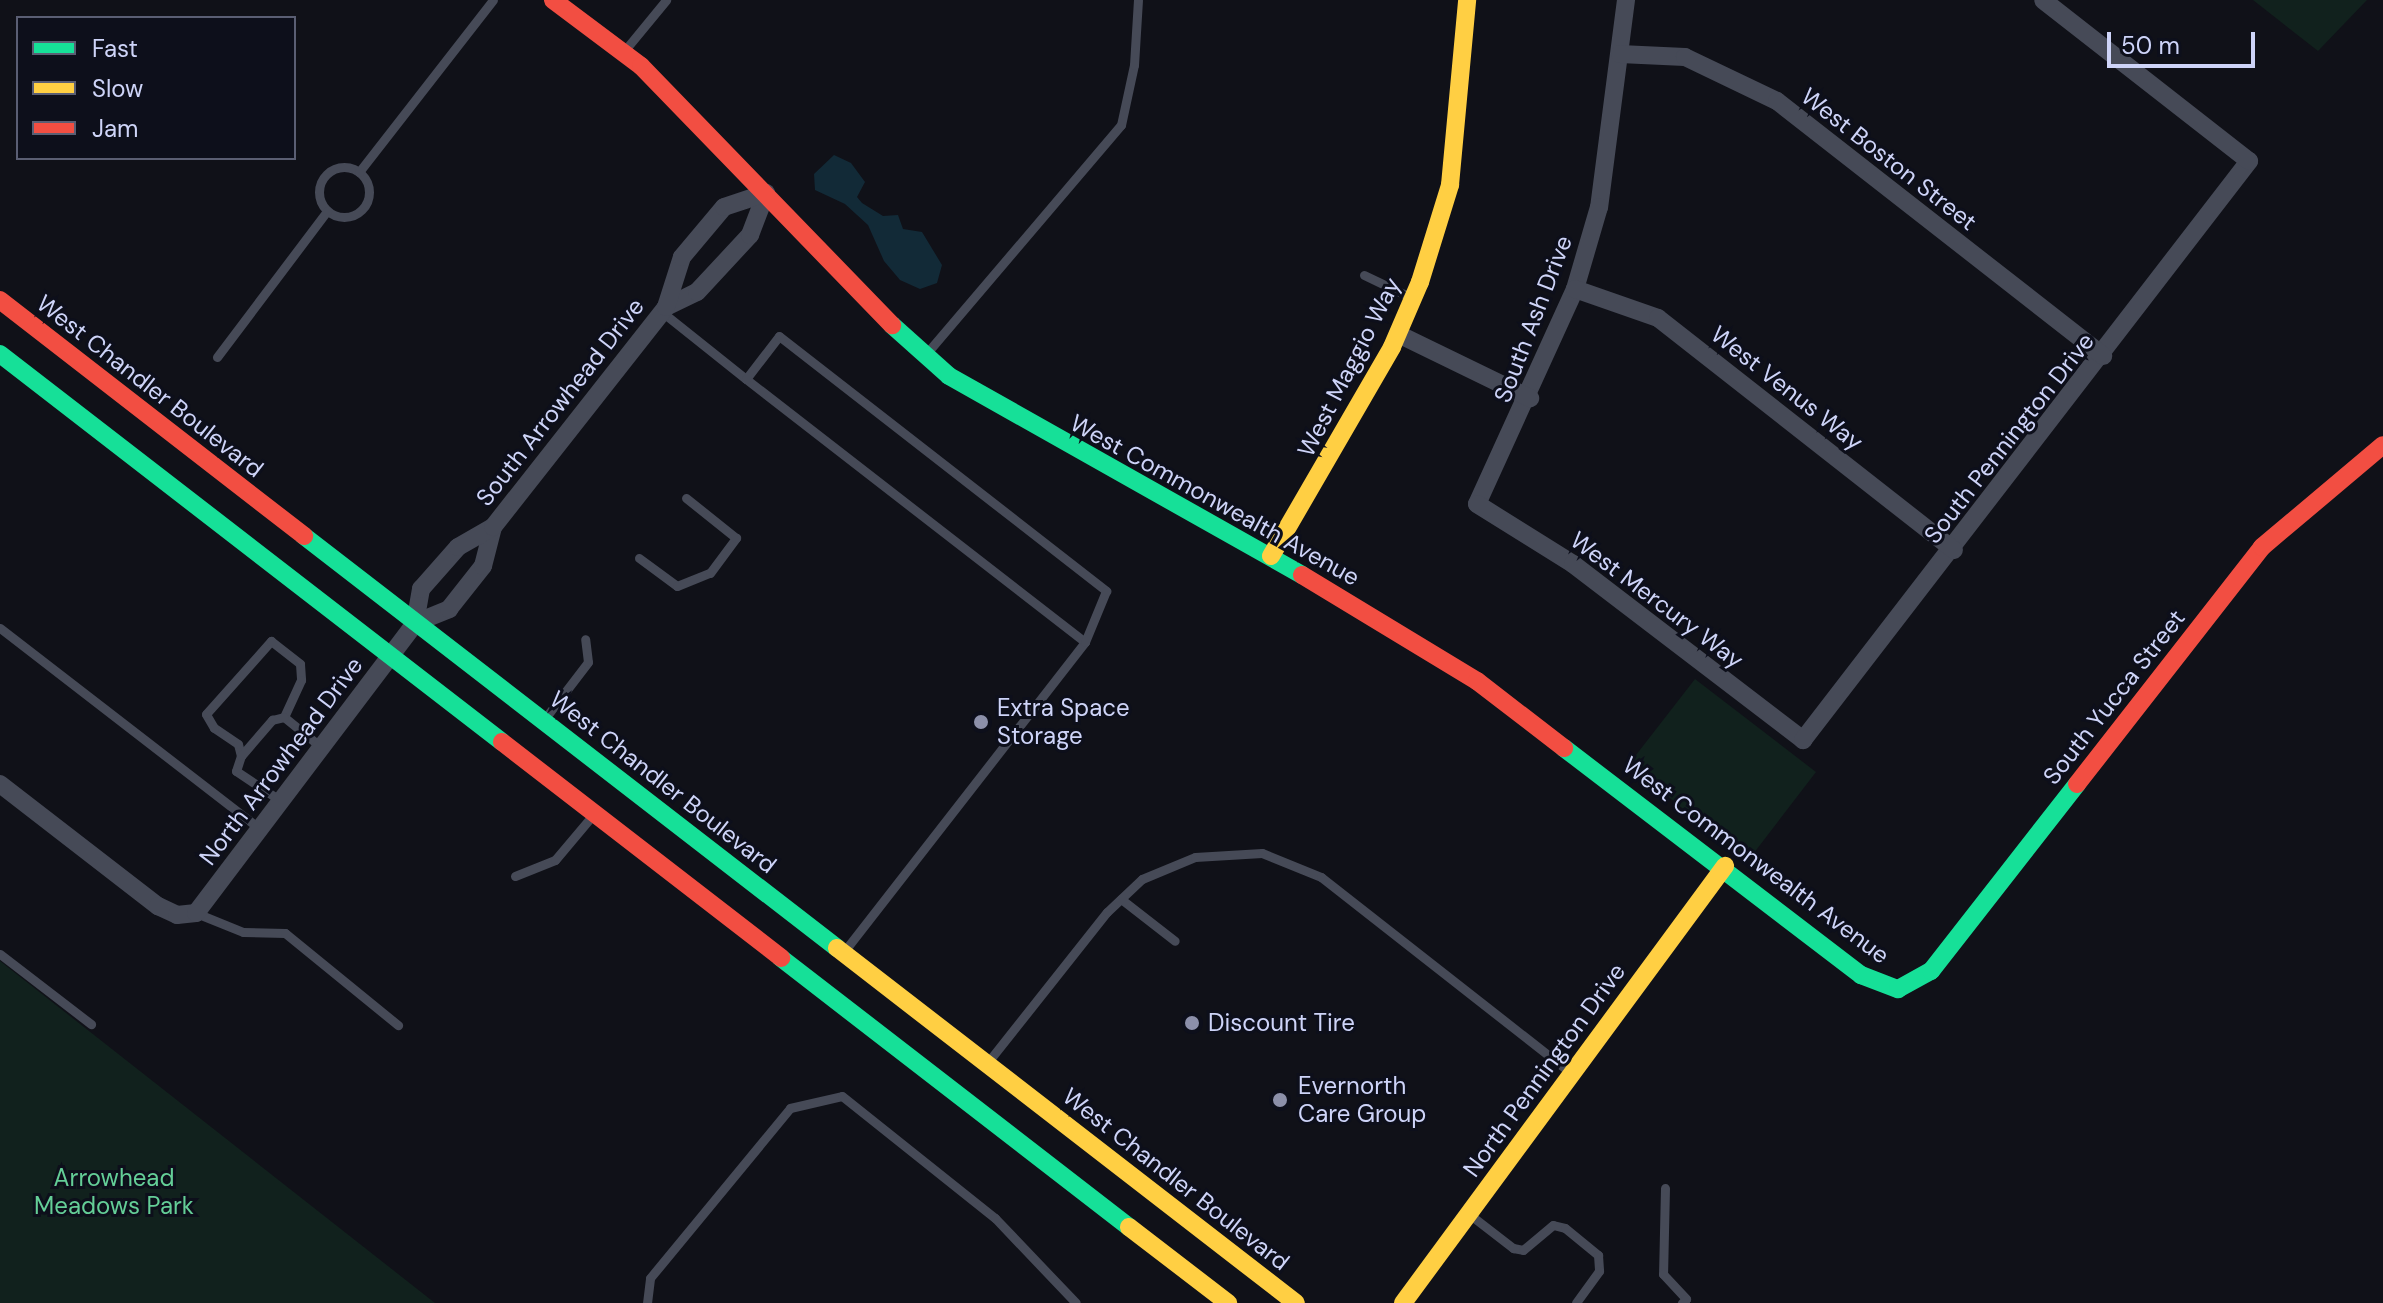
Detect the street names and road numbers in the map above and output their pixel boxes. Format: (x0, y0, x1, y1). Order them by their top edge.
street label: West Boston Street (1796, 82, 1982, 236)
street label: South Ash Drive (1488, 231, 1578, 407)
street label: West Maggio Way (1291, 272, 1407, 462)
street label: West Chandler Boulevard (31, 289, 269, 483)
street label: South Arrowhead Drive (470, 292, 650, 512)
street label: West Venus Way (1705, 320, 1869, 456)
street label: South Pennington Drive (1918, 327, 2100, 549)
street label: West Commonwealth Avenue (1065, 408, 1365, 592)
street label: West Mercury Way (1565, 525, 1749, 675)
street label: South Yucca Street (2037, 604, 2191, 790)
street label: North Arrowhead Drive (193, 651, 369, 871)
street label: West Chandler Boulevard (544, 685, 782, 879)
street label: West Commonwealth Avenue (1617, 750, 1895, 970)
street label: North Pennington Drive (1457, 958, 1631, 1182)
street label: West Chandler Boulevard (1057, 1082, 1295, 1276)

